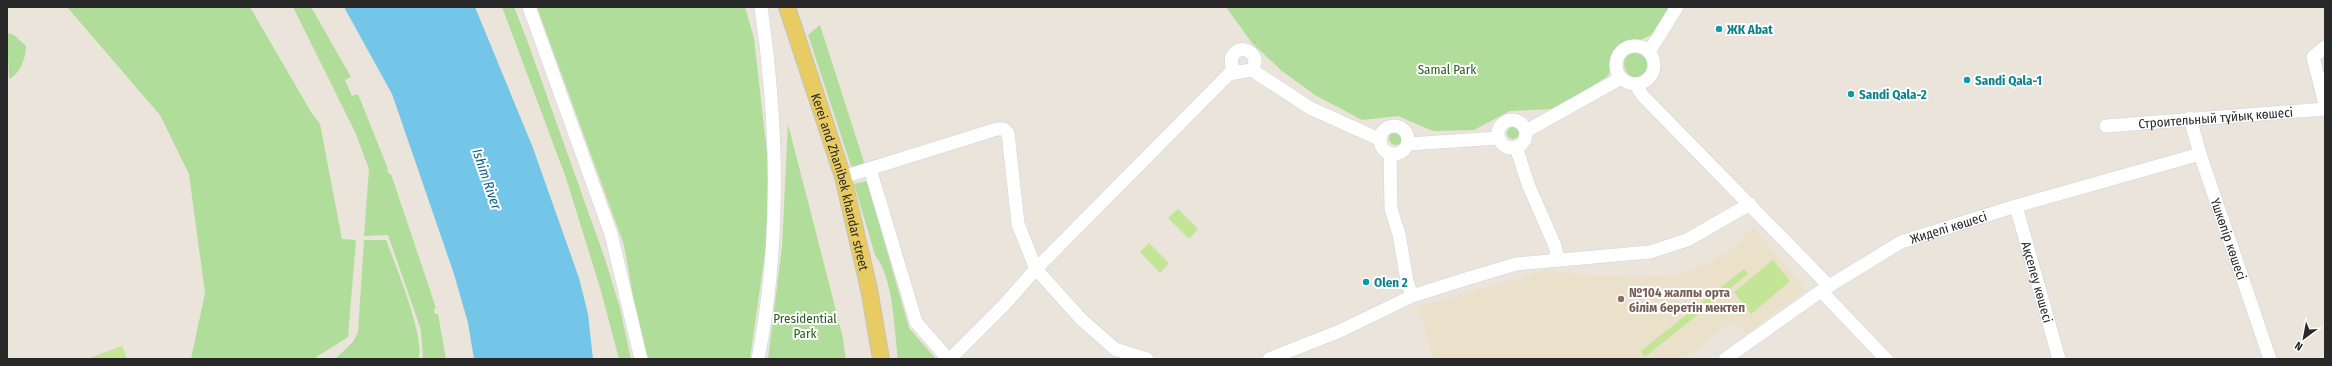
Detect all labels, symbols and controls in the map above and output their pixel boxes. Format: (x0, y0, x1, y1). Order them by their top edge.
place label: ЖК Abat (1726, 22, 1773, 37)
marker: ЖК Abat (1714, 24, 1724, 34)
park label: Samal Park (1418, 62, 1477, 77)
place label: Sandi Qala-1 (1975, 73, 2042, 88)
marker: Sandi Qala-1 (1962, 75, 1972, 85)
place label: Sandi Qala-2 (1859, 87, 1927, 102)
marker: Sandi Qala-2 (1846, 89, 1856, 99)
street label: Kerei and Zhanibek khandar street (808, 91, 872, 273)
street label: Строительный тұйық көшесі (2138, 105, 2294, 131)
water label: Ishim River (468, 147, 505, 213)
street label: Үшкөпір көшесі (2208, 196, 2249, 282)
street label: Жиделі көшесі (1908, 209, 1989, 247)
street label: Ақселеу көшесі (2018, 240, 2055, 325)
place label: Olen 2 (1374, 275, 1408, 290)
marker: Olen 2 (1361, 277, 1371, 287)
place label: №104 жалпы орта білім беретін мектеп (1629, 285, 1745, 315)
marker: №104 жалпы орта білім беретін мектеп (1616, 294, 1626, 304)
park label: Presidential Park (773, 311, 837, 341)
north arrow (2284, 318, 2324, 358)
text: N (2293, 339, 2305, 353)

